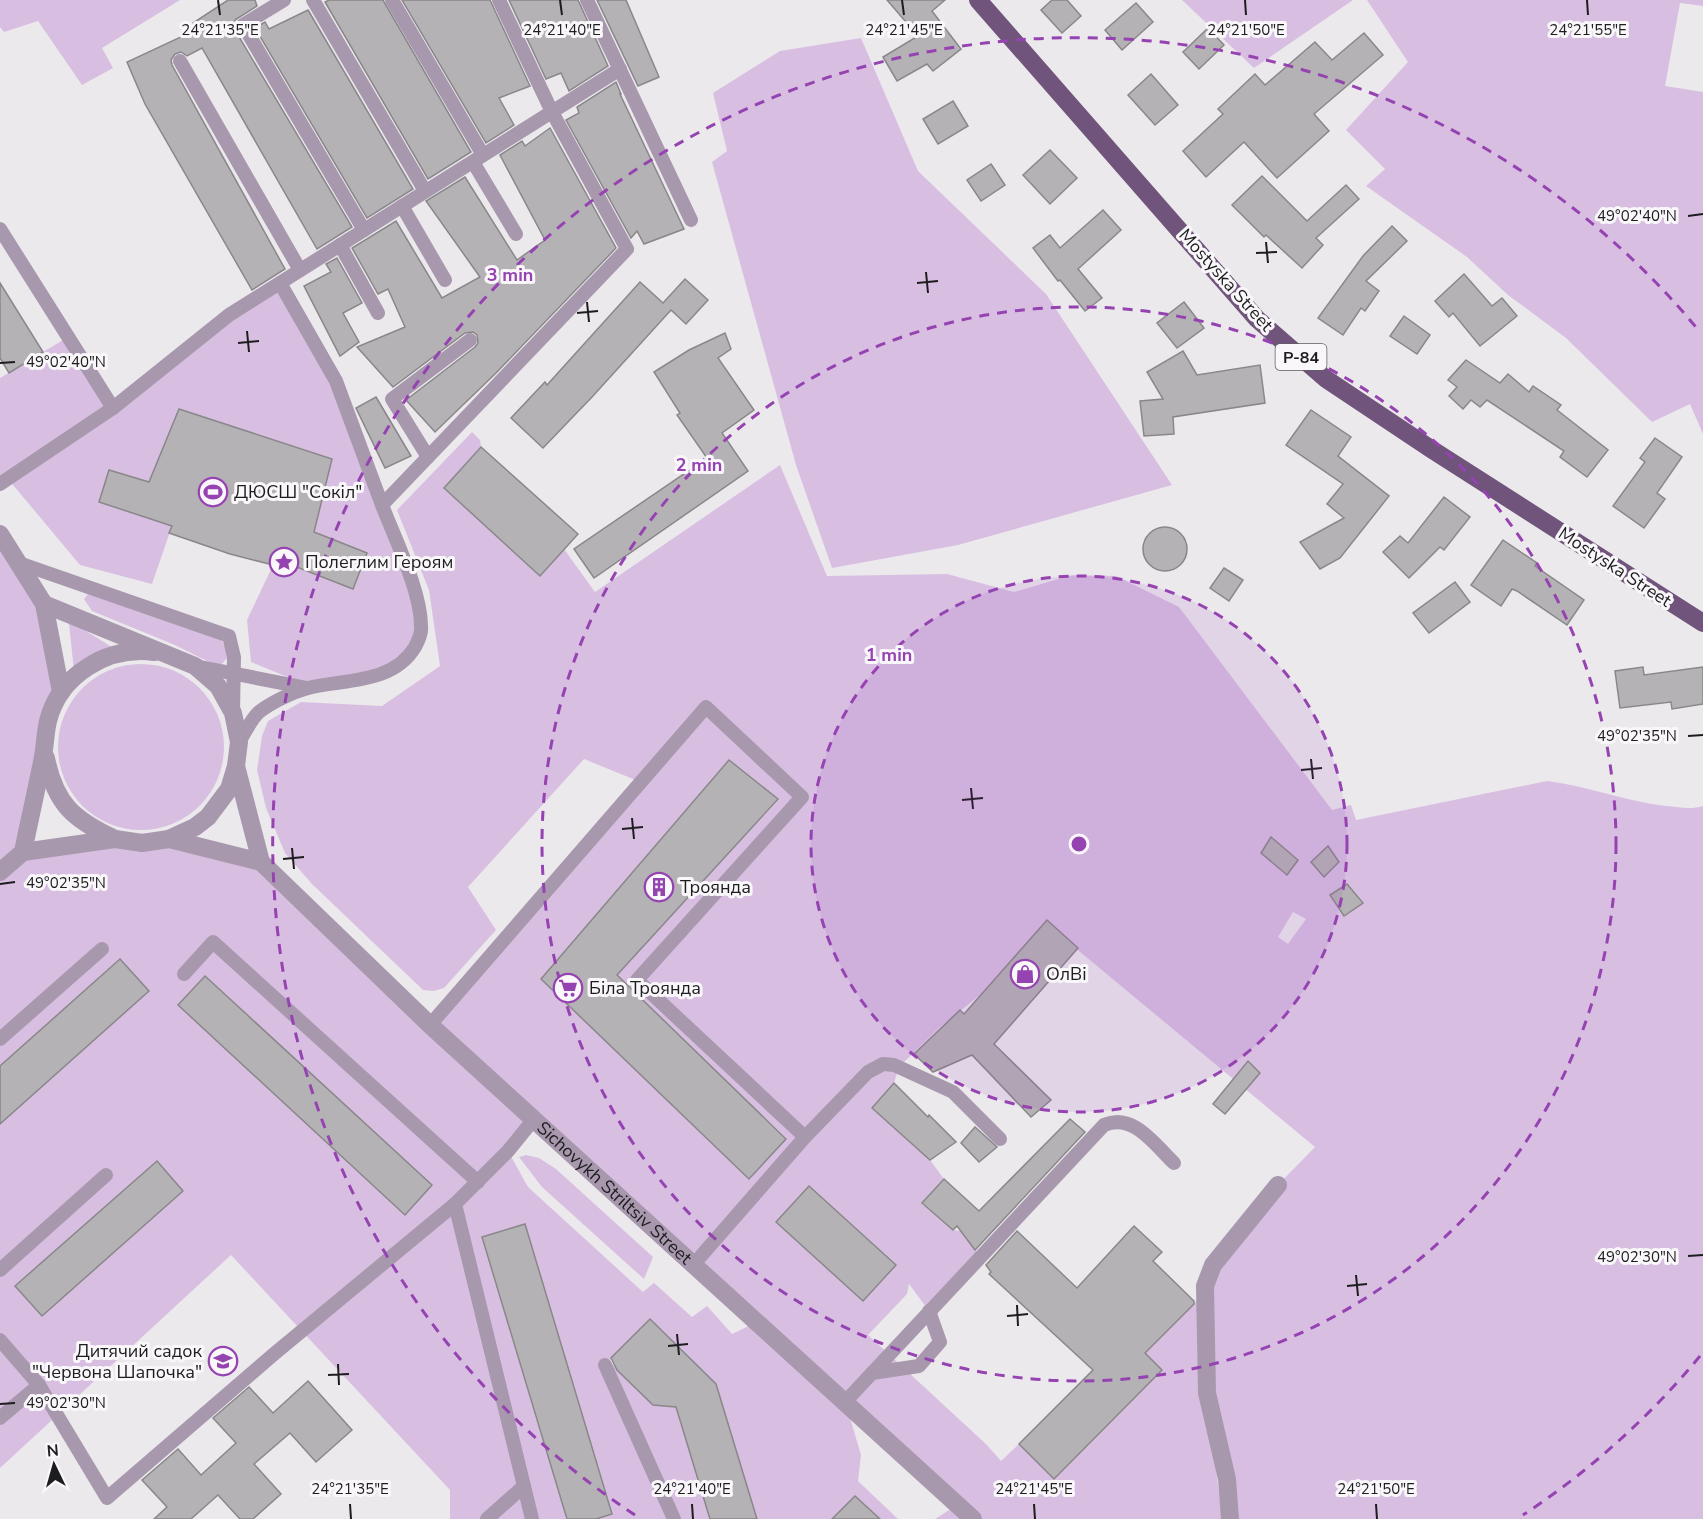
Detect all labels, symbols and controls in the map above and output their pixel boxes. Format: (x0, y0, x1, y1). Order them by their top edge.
text: 24°21'35"E (181, 20, 259, 40)
text: 24°21'40"E (523, 20, 601, 40)
text: 24°21'45"E (865, 20, 943, 40)
text: 24°21'50"E (1207, 20, 1285, 40)
text: 24°21'55"E (1549, 20, 1627, 40)
text: 49°02'40"N (1597, 206, 1677, 226)
street label: Mostyska Street (1173, 224, 1279, 337)
text: 3 min (487, 263, 533, 287)
road number: Р-84 (1276, 344, 1326, 370)
text: 49°02'40"N (26, 352, 106, 372)
text: 2 min (676, 453, 722, 477)
sports icon: ДЮСШ "Сокіл" (197, 476, 229, 508)
place label: ДЮСШ "Сокіл" (234, 480, 362, 504)
street label: Mostyska Street (1554, 521, 1677, 613)
place icon: Полеглим Героям (268, 546, 300, 578)
place label: Полеглим Героям (305, 550, 453, 574)
text: 1 min (866, 643, 912, 667)
text: 49°02'35"N (1597, 726, 1677, 746)
centre of rings (1069, 834, 1089, 854)
building icon: Троянда (643, 871, 675, 903)
text: 49°02'35"N (26, 873, 106, 893)
place label: Троянда (680, 875, 751, 899)
shop icon: ОлВі (1009, 958, 1041, 990)
place label: ОлВі (1046, 962, 1086, 986)
supermarket icon: Біла Троянда (552, 972, 584, 1004)
place label: Біла Троянда (589, 976, 701, 1000)
street label: Sichovykh Striltsiv Street (532, 1116, 698, 1270)
text: 49°02'30"N (1597, 1247, 1677, 1267)
place label: Дитячий садок "Червона Шапочка" (32, 1339, 203, 1384)
school or university icon: Дитячий садок "Червона Шапочка" (207, 1345, 239, 1377)
text: 49°02'30"N (26, 1393, 106, 1413)
north arrow (24, 1435, 84, 1495)
text: N (46, 1440, 60, 1463)
text: 24°21'35"E (311, 1479, 389, 1499)
text: 24°21'40"E (653, 1479, 731, 1499)
text: 24°21'45"E (995, 1479, 1073, 1499)
text: 24°21'50"E (1337, 1479, 1415, 1499)

